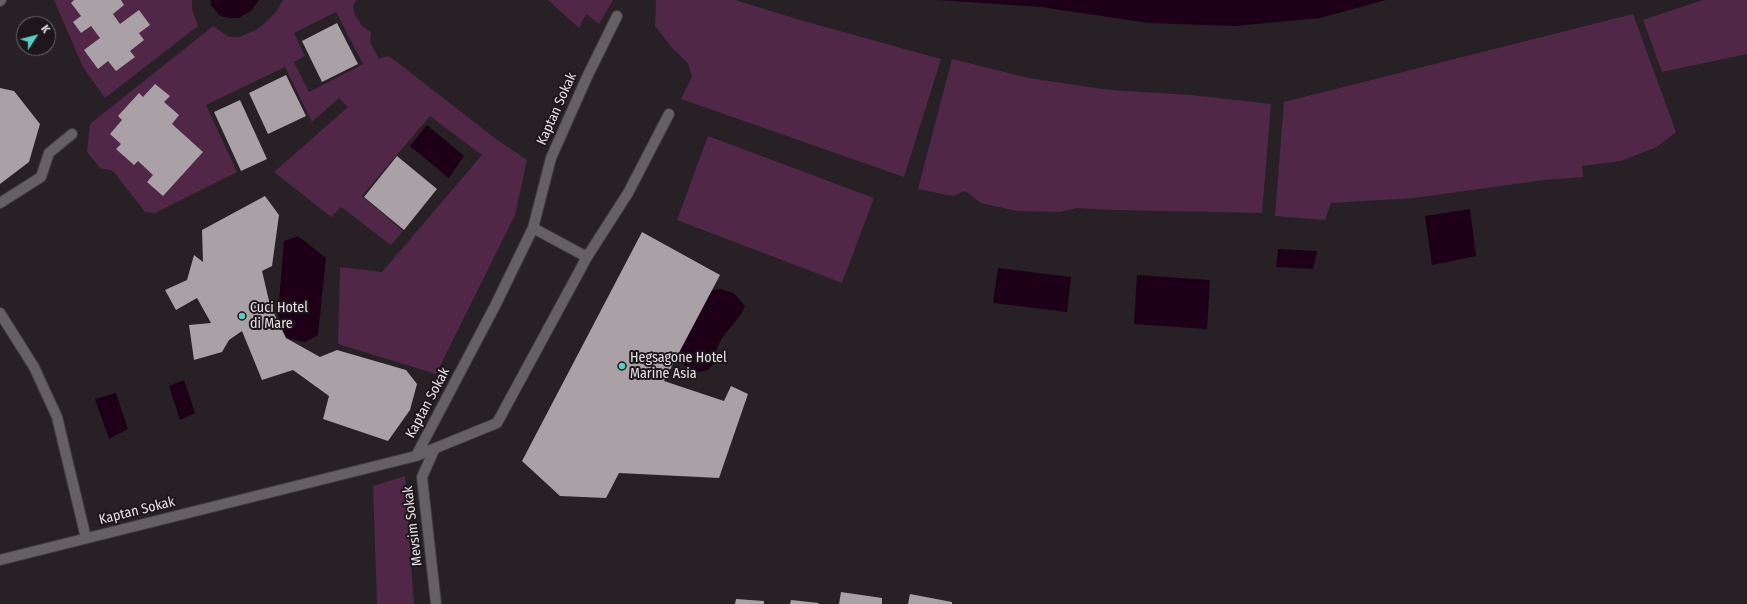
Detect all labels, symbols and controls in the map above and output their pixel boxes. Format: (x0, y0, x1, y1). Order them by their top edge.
north arrow (16, 16, 56, 56)
text: K (38, 23, 52, 36)
street label: Kaptan Sokak (534, 70, 580, 148)
place label: Cuci Hotel di Mare (250, 300, 308, 332)
marker: Cuci Hotel di Mare (237, 311, 247, 321)
place label: Hegsagone Hotel Marine Asia (630, 350, 727, 382)
marker: Hegsagone Hotel Marine Asia (617, 361, 627, 371)
street label: Kaptan Sokak (402, 365, 454, 441)
street label: Mevsim Sokak (400, 485, 426, 567)
street label: Kaptan Sokak (97, 493, 177, 529)

